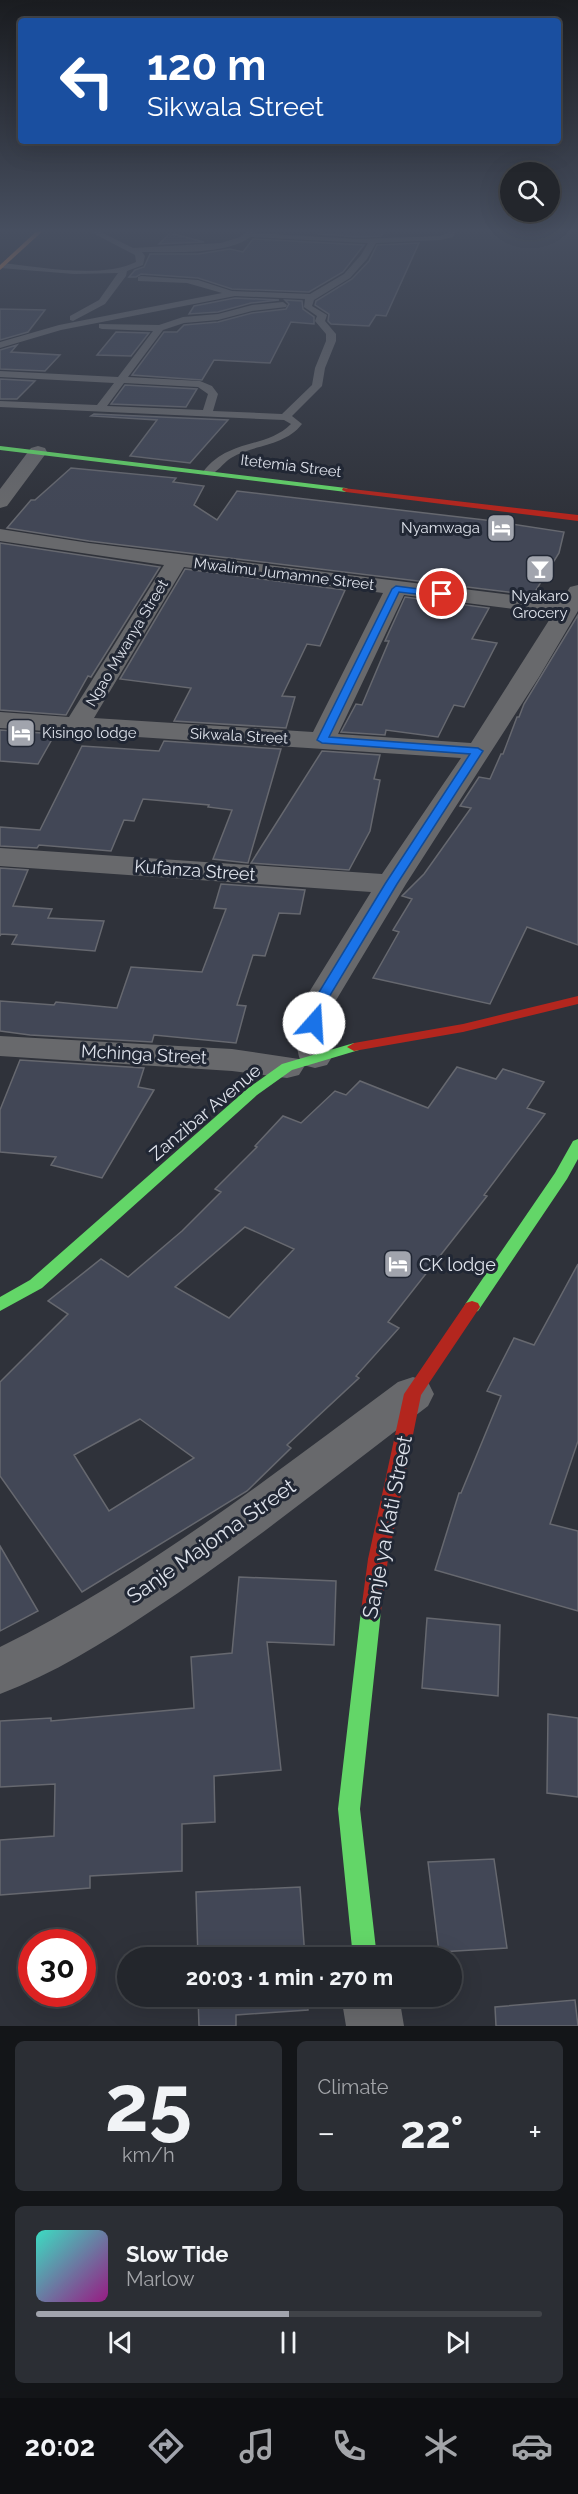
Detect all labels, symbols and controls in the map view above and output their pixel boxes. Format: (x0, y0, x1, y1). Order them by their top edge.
text: 120 m (147, 41, 266, 90)
icon: left (48, 42, 126, 120)
text: Sikwala Street (147, 91, 324, 122)
map controls (500, 162, 560, 222)
button: search (500, 162, 560, 222)
street label: Itetemia Street (239, 451, 343, 481)
hotel icon: Nyamwaga (485, 512, 517, 544)
place label: Nyamwaga (401, 519, 480, 537)
bar icon: Nyakaro Grocery (524, 553, 556, 585)
street label: Mwalimu Jumamne Street (193, 554, 375, 594)
pin (416, 568, 467, 619)
street label: Ngao Mwanya Street (82, 576, 172, 710)
icon: arrive (425, 577, 458, 610)
place label: Nyakaro Grocery (511, 587, 569, 622)
hotel icon: Kisingo lodge (5, 717, 37, 749)
place label: Kisingo lodge (42, 724, 137, 742)
street label: Sikwala Street (190, 724, 288, 748)
street label: Kufanza Street (134, 855, 256, 885)
position arrow (282, 991, 346, 1055)
street label: Mchinga Street (81, 1040, 207, 1068)
street label: Zanzibar Avenue (145, 1059, 265, 1165)
hotel icon: CK lodge (382, 1248, 414, 1280)
place label: CK lodge (419, 1254, 496, 1275)
street label: Sanje ya Kati Street (357, 1433, 417, 1621)
street label: Sanje Majoma Street (122, 1473, 300, 1609)
speed limit sign: 30 (18, 1929, 96, 2007)
text: 20:03 · 1 min · 270 m (186, 1964, 393, 1990)
text: 25 (105, 2058, 192, 2149)
text: Climate (318, 2075, 389, 2099)
text: 22° (400, 2106, 463, 2159)
text: − (318, 2113, 335, 2152)
text: + (528, 2113, 542, 2152)
text: km/h (122, 2143, 175, 2167)
text: Slow Tide (126, 2241, 228, 2267)
text: Marlow (126, 2267, 195, 2291)
icon: previous (104, 2326, 137, 2359)
icon: pause (272, 2326, 305, 2359)
icon: next (441, 2326, 474, 2359)
icon: directions (145, 2425, 187, 2467)
icon: music (236, 2425, 278, 2467)
icon: phone (328, 2425, 370, 2467)
icon: climate (420, 2425, 462, 2467)
icon: car (511, 2425, 553, 2467)
text: 20:02 (25, 2431, 95, 2462)

